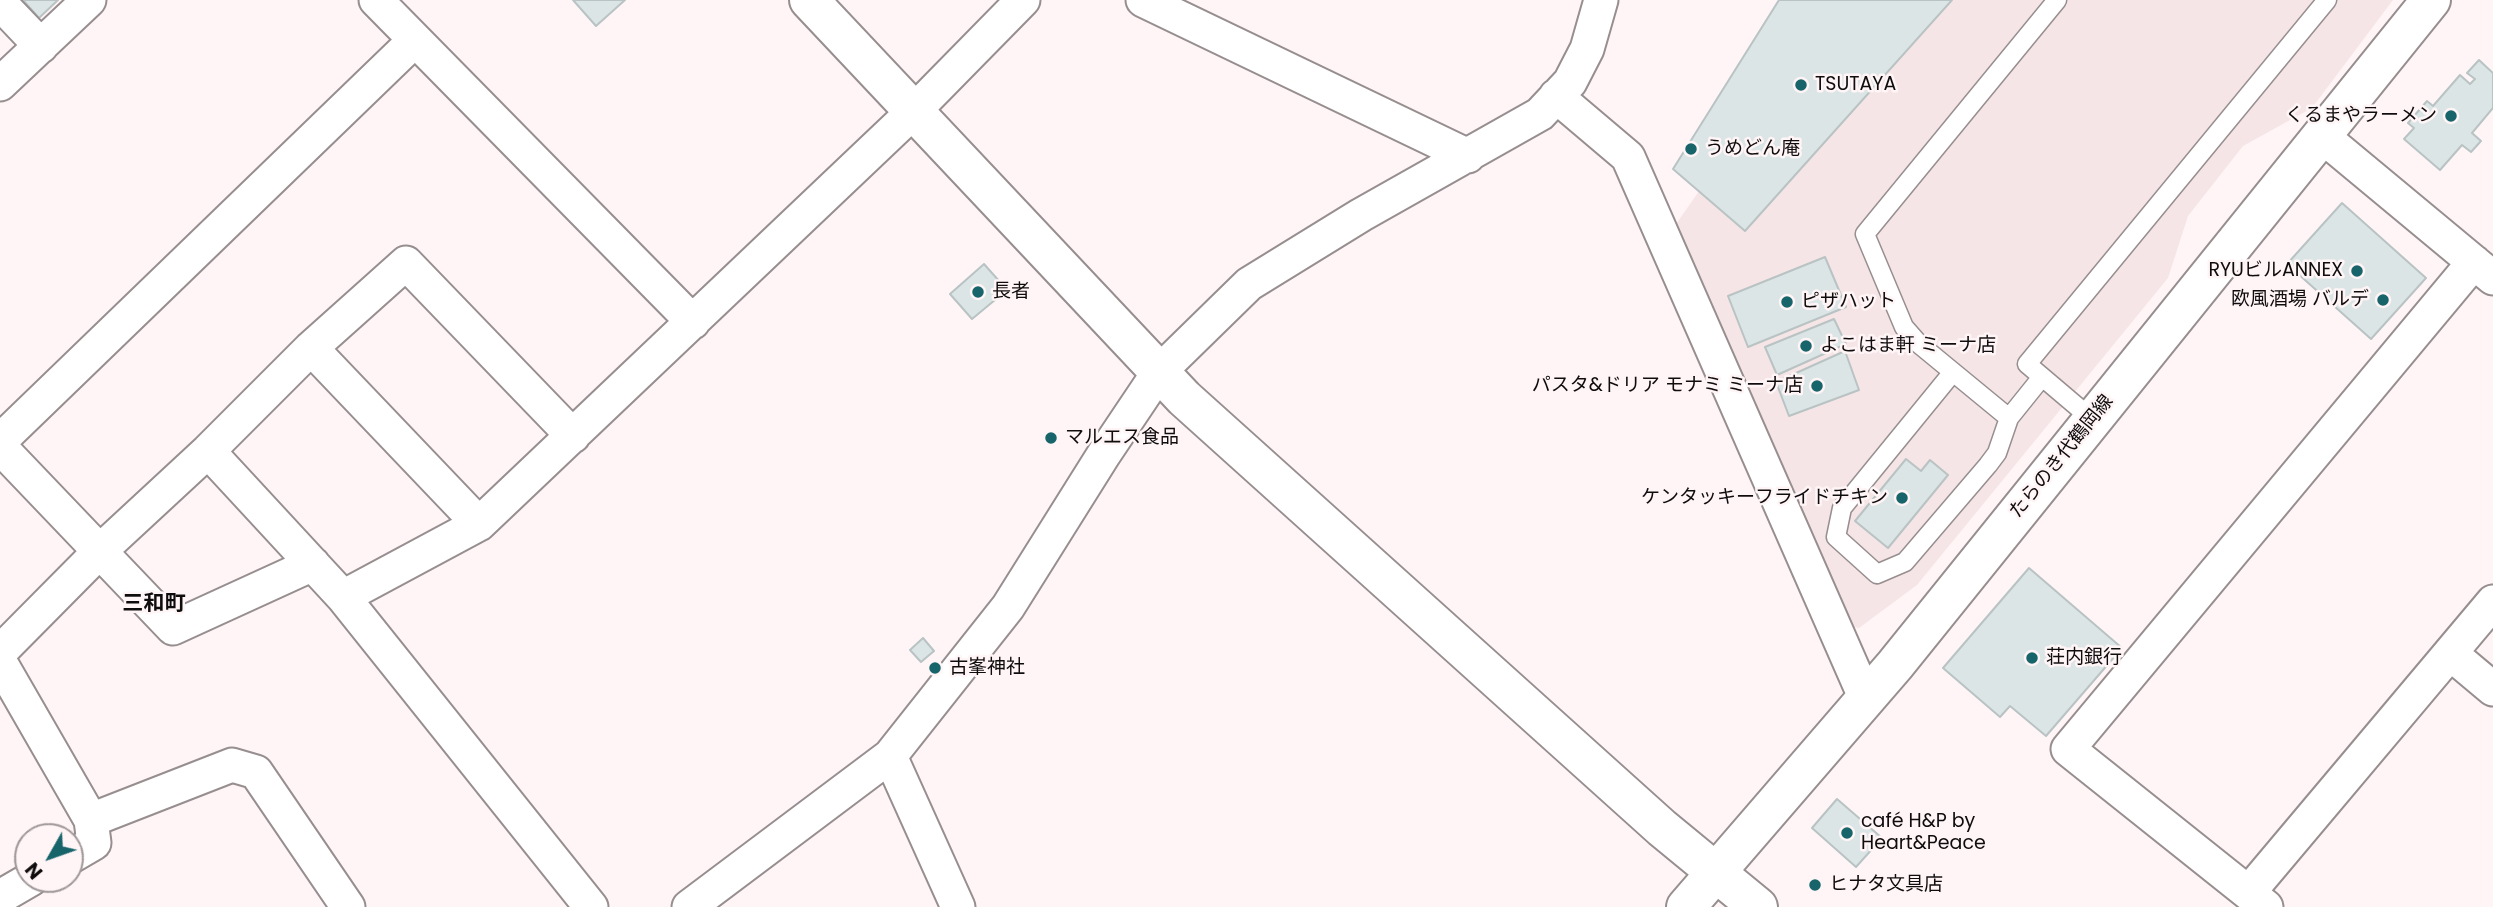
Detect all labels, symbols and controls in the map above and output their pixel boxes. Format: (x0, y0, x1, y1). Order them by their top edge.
place label: TSUTAYA (1815, 74, 1896, 96)
marker: TSUTAYA (1793, 77, 1809, 93)
place label: くるまやラーメン (2285, 105, 2437, 127)
marker: くるまやラーメン (2443, 108, 2459, 124)
place label: うめどん庵 (1705, 138, 1800, 160)
marker: うめどん庵 (1683, 141, 1699, 157)
place label: RYUビルANNEX (2208, 260, 2343, 282)
marker: RYUビルANNEX (2349, 263, 2365, 279)
place label: 長者 (992, 281, 1030, 303)
marker: 長者 (970, 284, 986, 300)
place label: 欧風酒場 バルデ (2231, 289, 2369, 311)
place label: ピザハット (1801, 291, 1896, 313)
marker: 欧風酒場 バルデ (2375, 292, 2391, 308)
marker: ピザハット (1779, 294, 1795, 310)
place label: よこはま軒 ミーナ店 (1820, 335, 1996, 357)
marker: よこはま軒 ミーナ店 (1798, 338, 1814, 354)
place label: パスタ&ドリア モナミ ミーナ店 (1532, 375, 1803, 397)
marker: パスタ&ドリア モナミ ミーナ店 (1809, 378, 1825, 394)
street label: たらのき代鶴岡線 (2005, 391, 2119, 523)
place label: マルエス食品 (1065, 427, 1179, 449)
marker: マルエス食品 (1043, 430, 1059, 446)
place label: ケンタッキーフライドチキン (1641, 487, 1888, 509)
marker: ケンタッキーフライドチキン (1894, 490, 1910, 506)
district label: 三和町 (123, 592, 185, 618)
place label: 荘内銀行 (2046, 647, 2122, 669)
marker: 荘内銀行 (2024, 650, 2040, 666)
place label: 古峯神社 (949, 657, 1025, 679)
marker: 古峯神社 (927, 660, 943, 676)
place label: café H&P by Heart&Peace (1861, 811, 1986, 855)
north arrow (14, 823, 84, 893)
marker: café H&P by Heart&Peace (1839, 825, 1855, 841)
text: N (19, 856, 49, 885)
place label: ヒナタ文具店 (1829, 874, 1943, 896)
marker: ヒナタ文具店 (1807, 877, 1823, 893)

